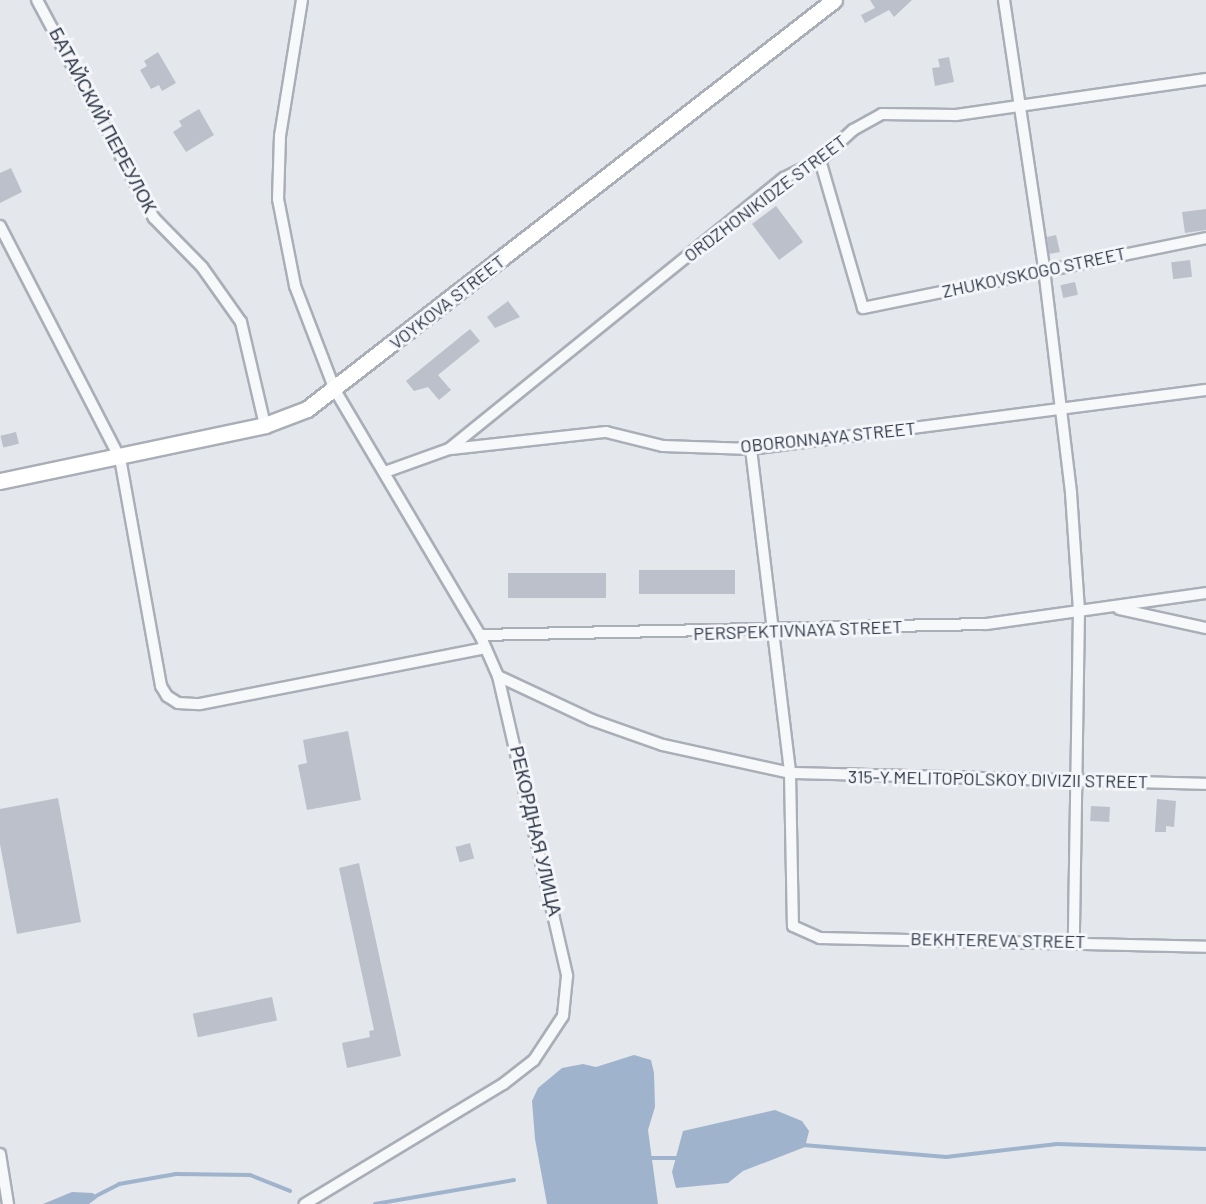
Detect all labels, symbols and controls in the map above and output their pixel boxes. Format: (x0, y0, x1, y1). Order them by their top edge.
street label: БАТАЙСКИЙ ПЕРЕУЛОК (45, 24, 161, 216)
street label: ORDZHONIKIDZE STREET (680, 130, 850, 266)
street label: ZHUKOVSKOGO STREET (940, 242, 1128, 302)
street label: VOYKOVA STREET (385, 250, 509, 354)
street label: OBORONNAYA STREET (739, 417, 917, 457)
street label: PERSPEKTIVNAYA STREET (693, 616, 903, 644)
street label: РЕКОРДНАЯ УЛИЦА (506, 744, 566, 918)
street label: 315-Y MELITOPOLSKOY DIVIZII STREET (848, 766, 1148, 792)
street label: BEKHTEREVA STREET (910, 928, 1086, 952)

